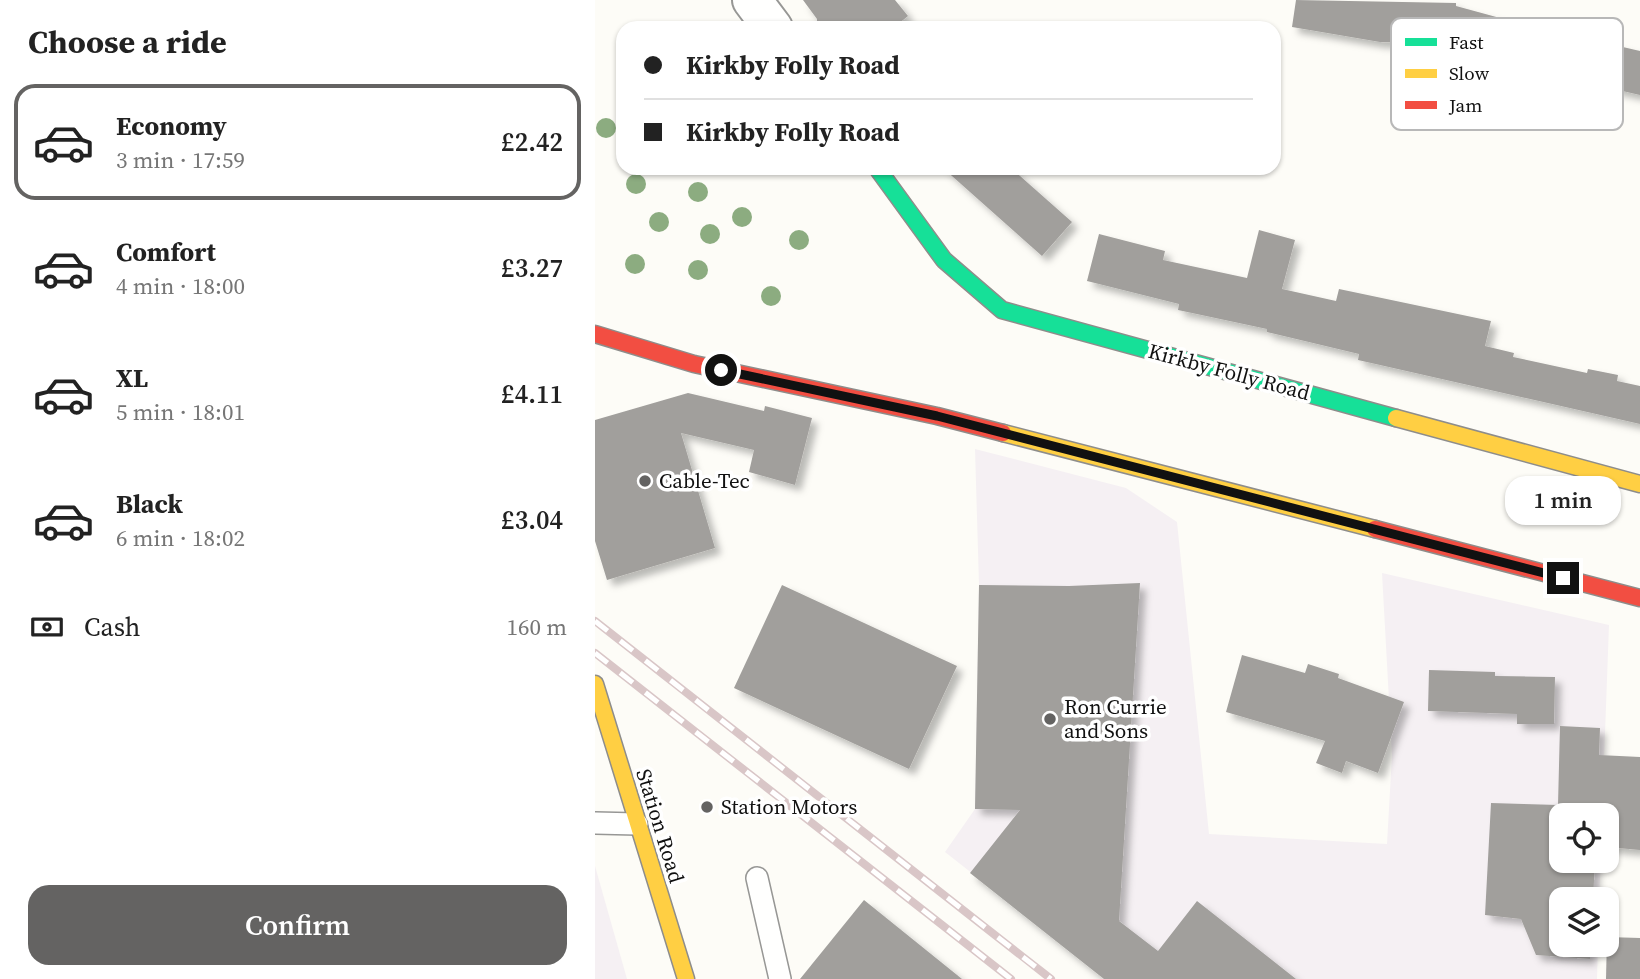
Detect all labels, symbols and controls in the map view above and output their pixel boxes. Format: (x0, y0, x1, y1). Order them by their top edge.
legend (1391, 18, 1623, 130)
text: Choose a ride (28, 20, 227, 64)
text: Fast (1449, 29, 1484, 55)
text: Kirkby Folly Road (686, 47, 900, 83)
text: Slow (1449, 60, 1490, 86)
text: Jam (1448, 92, 1482, 118)
text: Economy (116, 108, 227, 144)
icon: car (32, 111, 95, 174)
text: Kirkby Folly Road (686, 114, 900, 150)
text: £2.42 (501, 124, 563, 160)
text: 3 min · 17:59 (116, 144, 245, 176)
text: Comfort (116, 234, 216, 270)
icon: car (32, 237, 95, 300)
text: £3.27 (501, 250, 563, 286)
text: 4 min · 18:00 (116, 270, 245, 302)
street label: Kirkby Folly Road (1145, 336, 1313, 407)
route start (705, 354, 737, 386)
text: XL (116, 360, 148, 396)
icon: car (32, 363, 95, 426)
text: £4.11 (501, 376, 563, 412)
text: 5 min · 18:01 (116, 396, 245, 428)
place label: Cable-Tec (659, 466, 750, 495)
marker: Cable-Tec (637, 473, 653, 489)
callout: 1 min (1505, 476, 1621, 526)
text: 1 min (1533, 484, 1593, 516)
text: Black (116, 486, 183, 522)
icon: car (32, 489, 95, 552)
text: £3.04 (501, 502, 563, 538)
text: 6 min · 18:02 (116, 522, 245, 554)
route end (1547, 562, 1579, 594)
icon: cash (28, 608, 66, 646)
text: Cash (84, 609, 140, 645)
text: 160 m (506, 611, 567, 643)
place label: Ron Currie and Sons (1064, 692, 1167, 745)
marker: Ron Currie and Sons (1042, 711, 1058, 727)
street label: Station Road (629, 765, 692, 887)
place label: Station Motors (721, 792, 857, 821)
marker: Station Motors (699, 799, 715, 815)
map controls (1549, 803, 1619, 957)
button: locate (1549, 803, 1619, 873)
button: Confirm (28, 885, 567, 965)
button: layers (1549, 887, 1619, 957)

